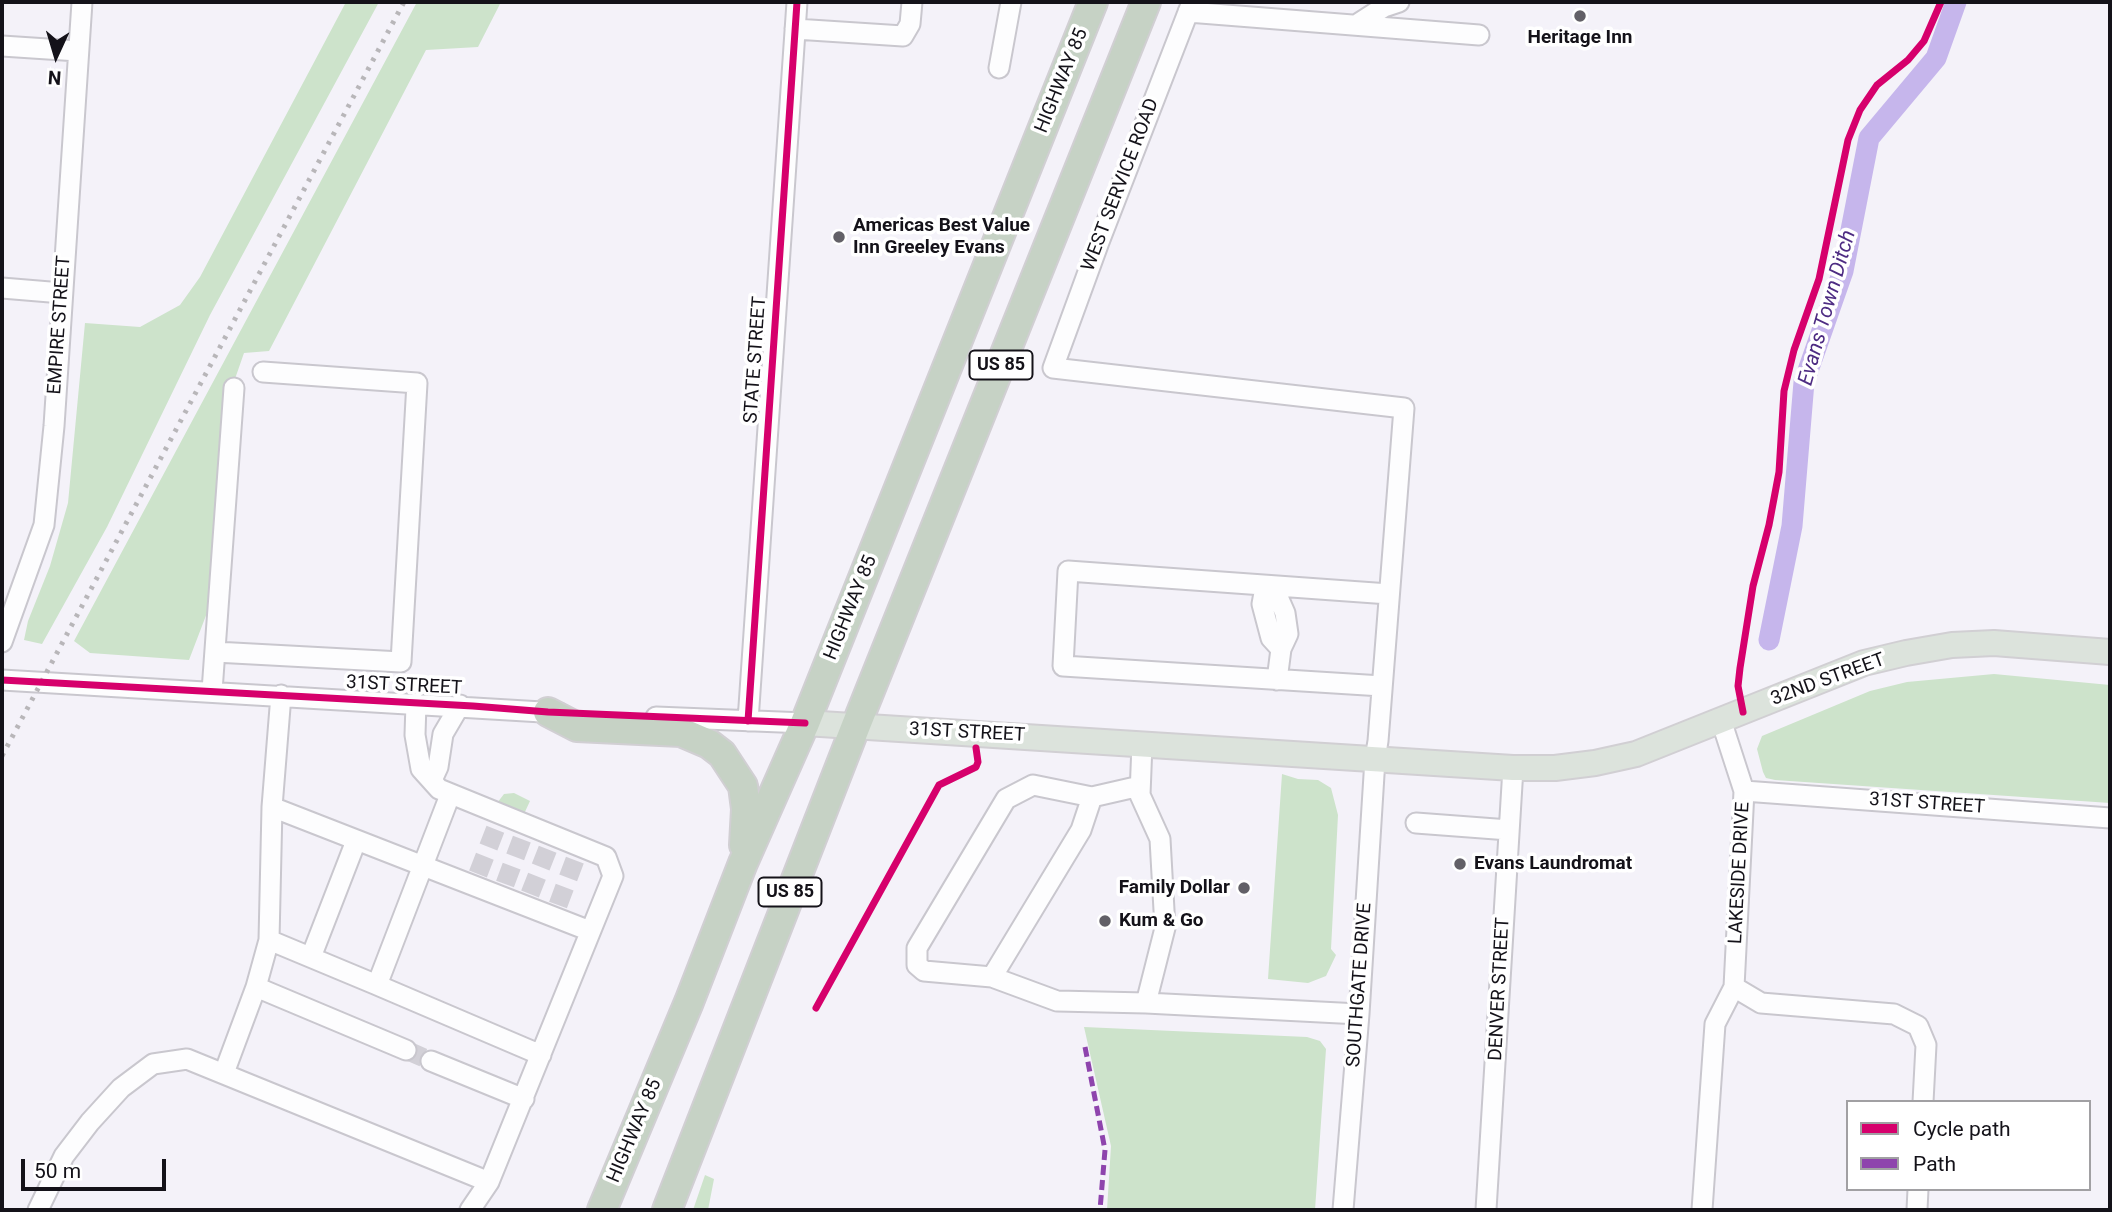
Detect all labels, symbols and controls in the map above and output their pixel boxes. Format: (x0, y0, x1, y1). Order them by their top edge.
marker: Heritage Inn (1572, 8, 1588, 24)
north arrow (21, 21, 91, 91)
street label: HIGHWAY 85 (1031, 25, 1093, 137)
place label: Heritage Inn (1528, 27, 1632, 49)
text: N (47, 66, 62, 89)
street label: WEST SERVICE ROAD (1078, 95, 1164, 275)
place label: Americas Best Value Inn Greeley Evans (853, 215, 1030, 259)
water label: Evans Town Ditch (1794, 227, 1862, 389)
marker: Americas Best Value Inn Greeley Evans (831, 229, 847, 245)
street label: EMPIRE STREET (44, 255, 76, 395)
street label: STATE STREET (740, 296, 772, 424)
road number: US 85 (970, 351, 1032, 380)
street label: HIGHWAY 85 (820, 552, 882, 664)
street label: 32ND STREET (1768, 649, 1888, 711)
street label: 31ST STREET (345, 672, 463, 700)
street label: 31ST STREET (908, 719, 1026, 747)
street label: 31ST STREET (1868, 789, 1986, 819)
street label: LAKESIDE DRIVE (1725, 801, 1755, 945)
place label: Evans Laundromat (1474, 853, 1632, 875)
marker: Evans Laundromat (1452, 856, 1468, 872)
place label: Family Dollar (1119, 877, 1230, 899)
road number: US 85 (758, 878, 822, 906)
marker: Family Dollar (1236, 880, 1252, 896)
street label: SOUTHGATE DRIVE (1343, 902, 1377, 1068)
place label: Kum & Go (1119, 910, 1204, 932)
marker: Kum & Go (1097, 913, 1113, 929)
street label: DENVER STREET (1485, 917, 1515, 1061)
street label: HIGHWAY 85 (603, 1076, 667, 1186)
legend (1846, 1100, 2091, 1191)
text: Cycle path (1913, 1117, 2011, 1141)
scale bar (24, 1146, 170, 1190)
text: Path (1913, 1152, 1956, 1176)
text: 50 m (34, 1159, 81, 1183)

